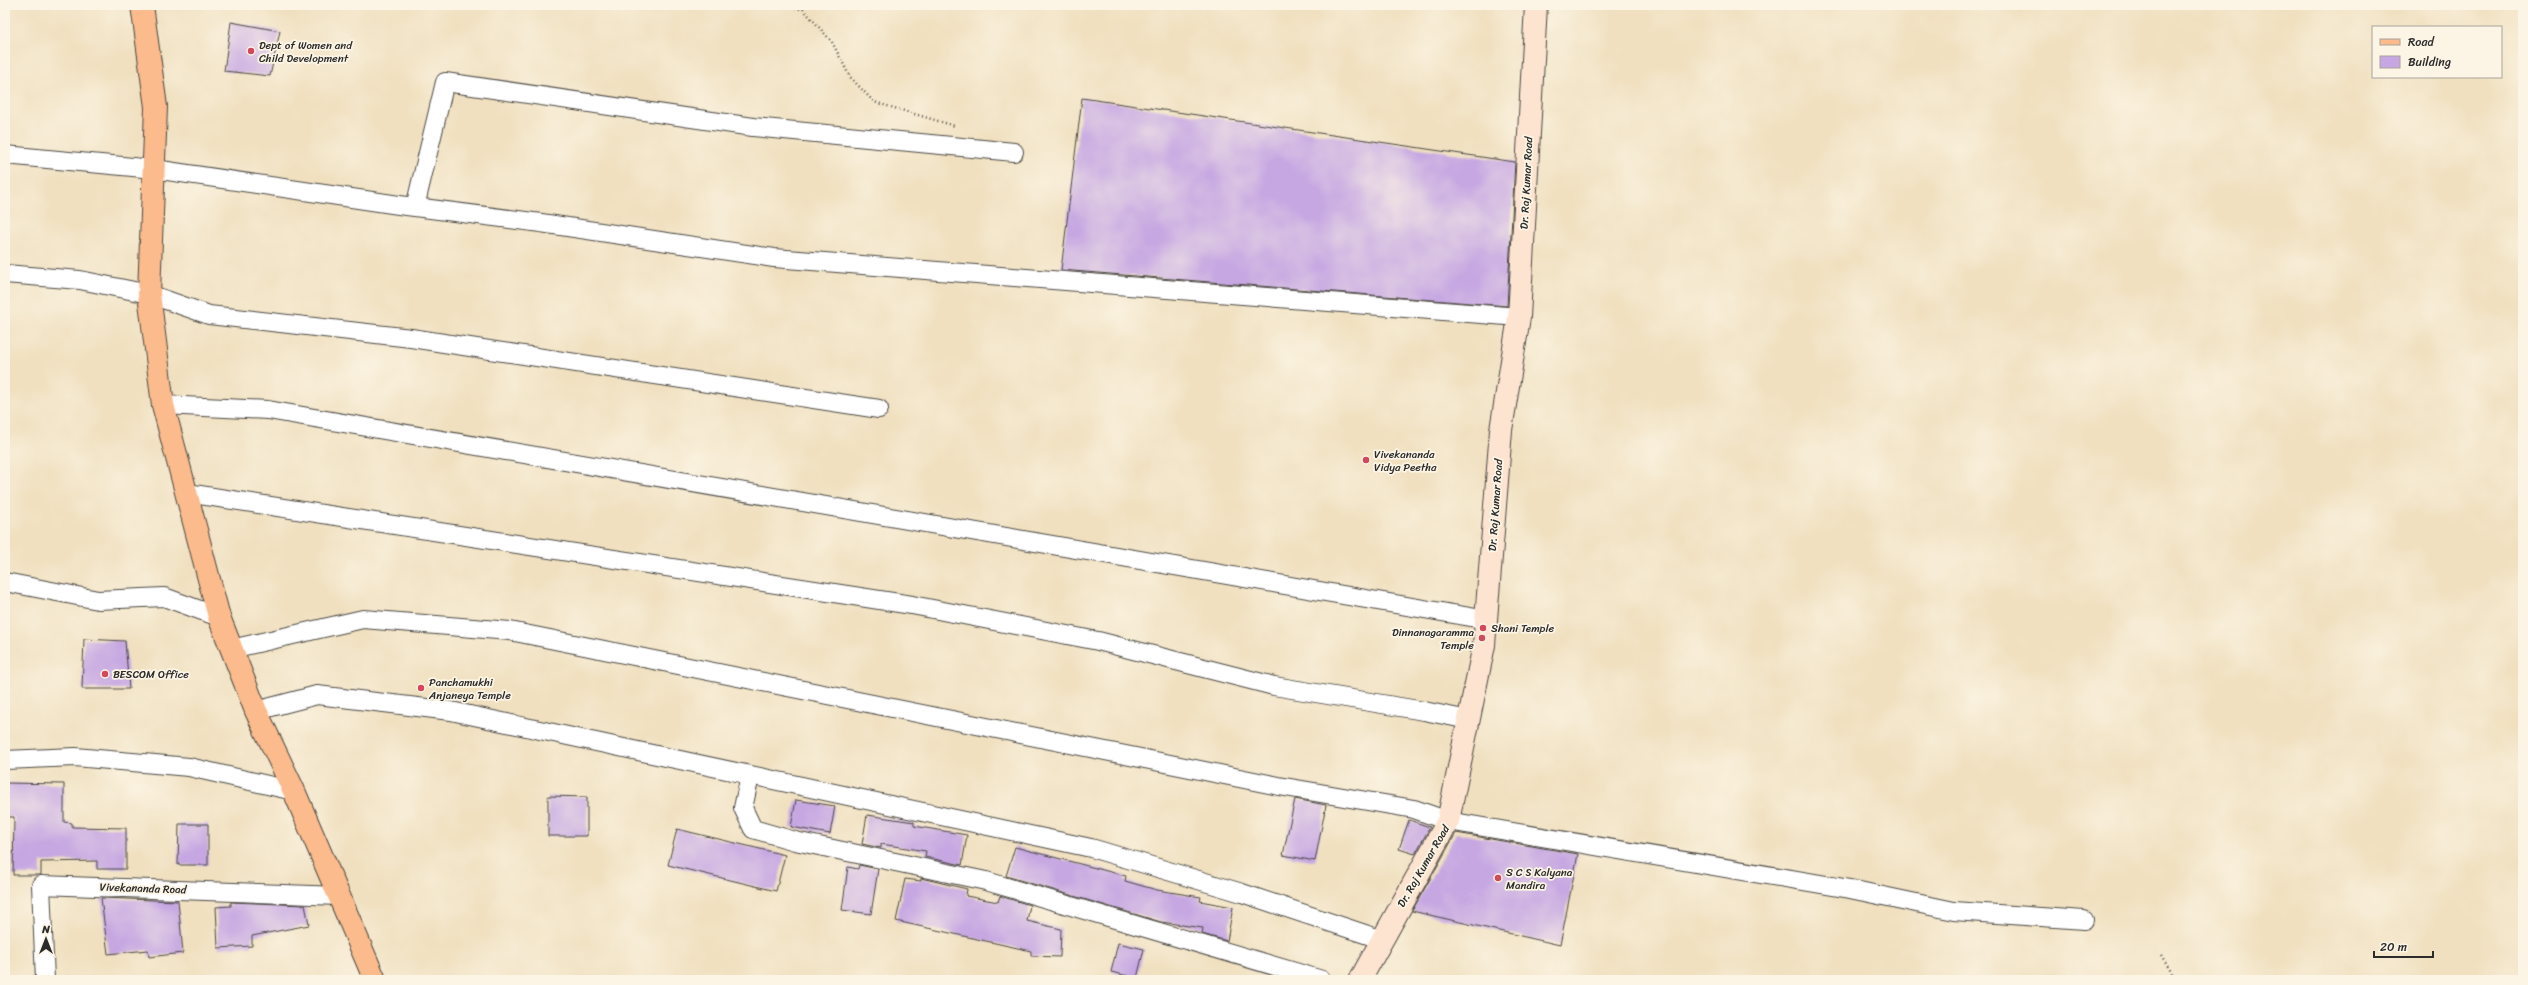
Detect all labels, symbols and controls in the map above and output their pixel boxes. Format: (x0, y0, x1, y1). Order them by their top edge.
legend (2372, 26, 2502, 78)
text: Road (2408, 31, 2435, 53)
place label: Dept of Women and Child Development (259, 36, 353, 68)
marker: Dept of Women and Child Development (246, 46, 256, 56)
text: Building (2408, 51, 2451, 73)
street label: Dr. Raj Kumar Road (1515, 135, 1538, 230)
place label: Vivekananda Vidya Peetha (1374, 445, 1437, 477)
marker: Vivekananda Vidya Peetha (1361, 455, 1371, 465)
street label: Dr. Raj Kumar Road (1483, 457, 1508, 552)
place label: Shani Temple (1491, 619, 1555, 638)
place label: Dinnanagaramma Temple (1392, 623, 1474, 655)
marker: Shani Temple (1478, 623, 1488, 633)
marker: Dinnanagaramma Temple (1477, 633, 1487, 643)
place label: BESCOM Office (113, 665, 189, 684)
marker: BESCOM Office (100, 669, 110, 679)
place label: Panchamukhi Anjaneya Temple (428, 673, 511, 705)
marker: Panchamukhi Anjaneya Temple (416, 683, 426, 693)
street label: Dr. Raj Kumar Road (1392, 820, 1455, 911)
place label: S C S Kalyana Mandira (1506, 863, 1573, 895)
marker: S C S Kalyana Mandira (1493, 873, 1503, 883)
street label: Vivekananda Road (99, 877, 188, 900)
north arrow (26, 919, 66, 959)
text: N (41, 920, 50, 939)
scale bar (2374, 933, 2433, 959)
text: 20 m (2380, 936, 2407, 958)

